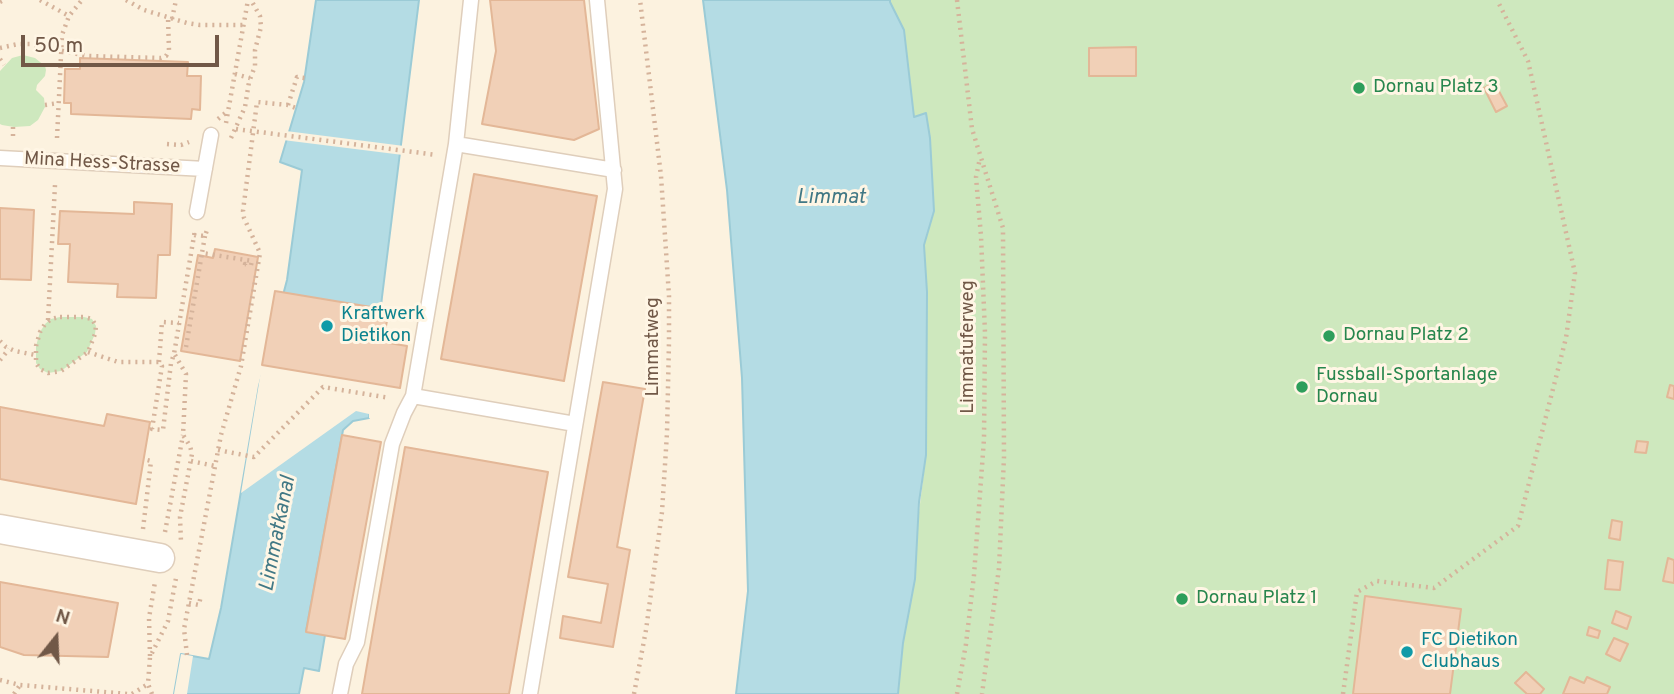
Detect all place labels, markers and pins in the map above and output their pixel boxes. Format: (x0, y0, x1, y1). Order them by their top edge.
place label: Dornau Platz 3 (1373, 77, 1499, 99)
marker: Dornau Platz 3 (1351, 80, 1367, 96)
place label: Kraftwerk Dietikon (341, 304, 425, 348)
marker: Kraftwerk Dietikon (319, 318, 335, 334)
place label: Dornau Platz 2 (1343, 325, 1469, 347)
marker: Dornau Platz 2 (1321, 328, 1337, 344)
place label: Fussball-Sportanlage Dornau (1316, 365, 1497, 409)
marker: Fussball-Sportanlage Dornau (1294, 379, 1310, 395)
place label: Dornau Platz 1 (1196, 588, 1317, 610)
marker: Dornau Platz 1 (1174, 591, 1190, 607)
place label: FC Dietikon Clubhaus (1421, 630, 1518, 674)
marker: FC Dietikon Clubhaus (1399, 644, 1415, 660)

